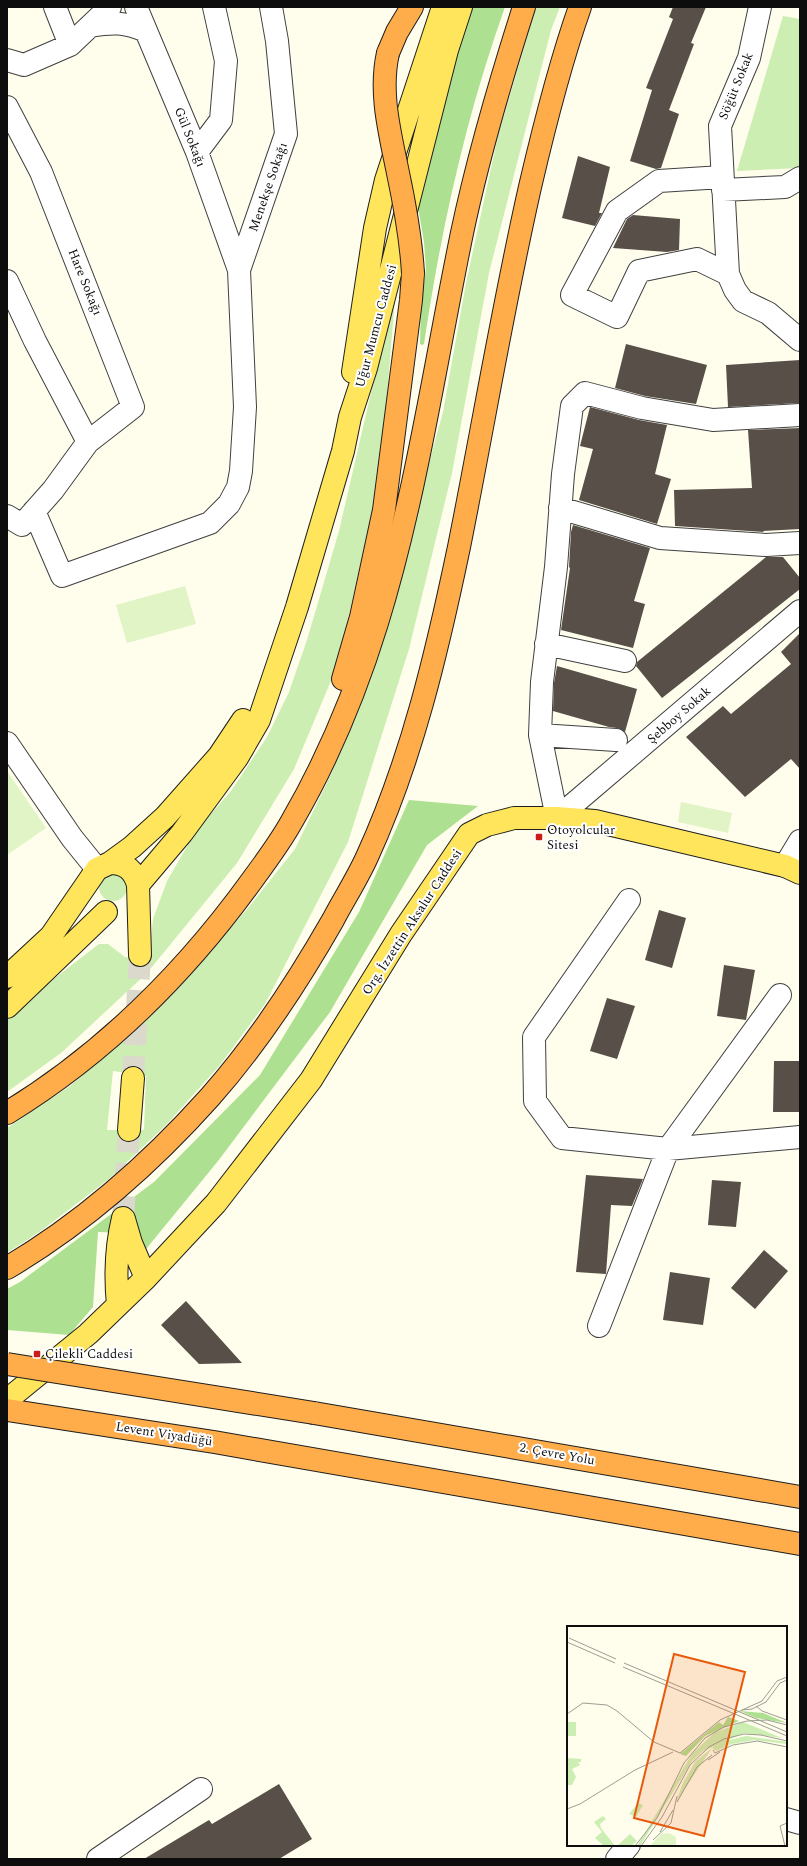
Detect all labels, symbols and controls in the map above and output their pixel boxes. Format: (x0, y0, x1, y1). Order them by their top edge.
street label: Söğüt Sokak (713, 49, 759, 123)
street label: Gül Sokağı (169, 104, 211, 170)
street label: Menekşe Sokağı (243, 140, 293, 234)
street label: Hare Sokağı (63, 246, 107, 318)
street label: Uğur Mumcu Caddesi (350, 262, 402, 390)
street label: Şebboy Sokak (643, 681, 715, 749)
place label: Otoyolcular Sitesi (547, 820, 615, 855)
marker: Otoyolcular Sitesi (534, 832, 544, 842)
street label: Org. İzzettin Aksalur Caddesi (357, 845, 467, 999)
place label: Çilekli Caddesi (45, 1344, 133, 1364)
marker: Çilekli Caddesi (32, 1349, 42, 1359)
street label: Levent Viyadüğü (114, 1416, 214, 1452)
street label: 2. Çevre Yolu (518, 1438, 596, 1470)
inset map (567, 1626, 787, 1846)

